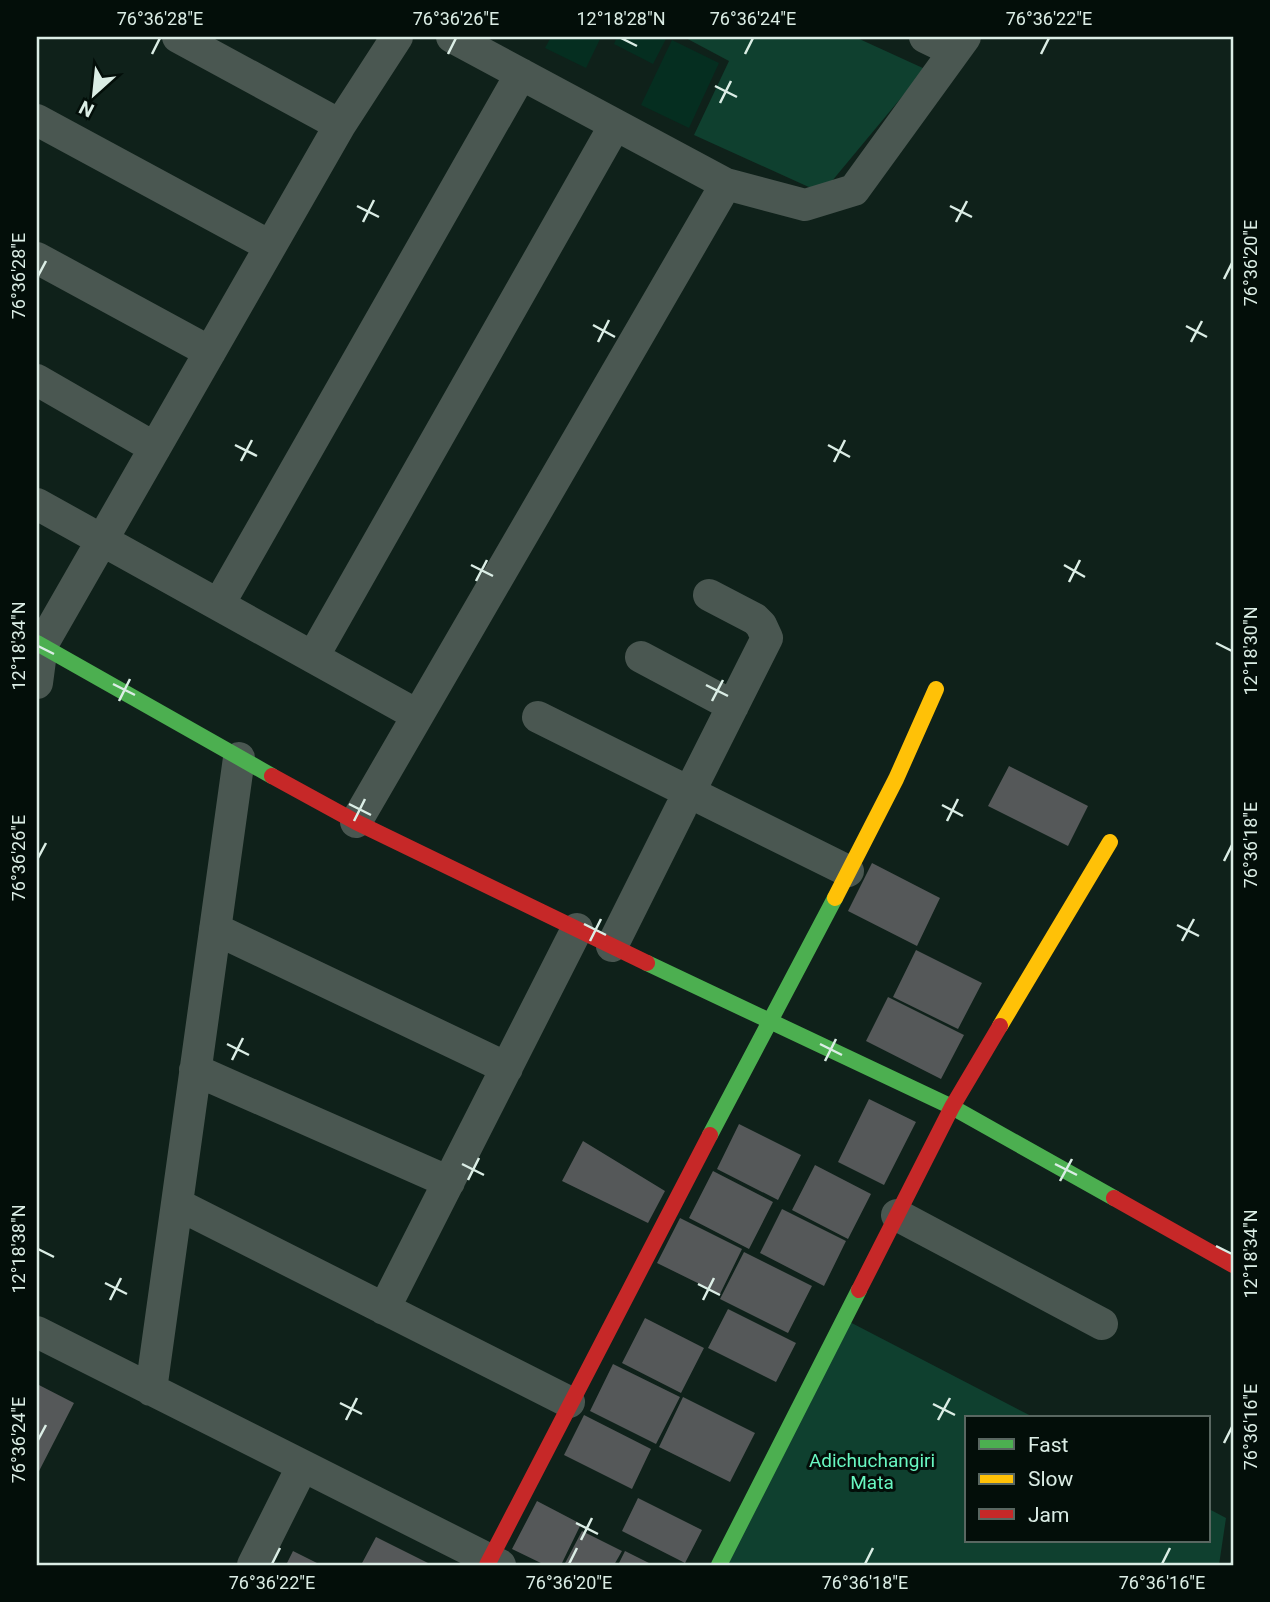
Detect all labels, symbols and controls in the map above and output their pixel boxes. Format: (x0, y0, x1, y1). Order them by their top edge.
text: 76°36'28"E (117, 8, 203, 29)
text: 76°36'26"E (413, 8, 499, 29)
text: 12°18'28"N (576, 8, 666, 29)
text: 76°36'24"E (710, 8, 796, 29)
text: 76°36'22"E (1006, 8, 1092, 29)
north arrow (60, 60, 130, 130)
text: N (75, 95, 98, 122)
text: 76°36'20"E (1240, 220, 1261, 306)
text: 76°36'28"E (8, 233, 29, 319)
text: 12°18'34"N (8, 601, 29, 691)
text: 12°18'30"N (1240, 606, 1261, 696)
text: 76°36'18"E (1240, 802, 1261, 888)
text: 76°36'26"E (8, 815, 29, 901)
text: 12°18'38"N (8, 1204, 29, 1294)
text: 12°18'34"N (1240, 1209, 1261, 1299)
text: 76°36'16"E (1240, 1384, 1261, 1470)
text: 76°36'24"E (8, 1397, 29, 1483)
legend (965, 1416, 1210, 1542)
text: Fast (1028, 1433, 1069, 1457)
park label: Adichuchangiri Mata (809, 1449, 935, 1494)
text: Slow (1028, 1467, 1074, 1491)
text: Jam (1028, 1503, 1069, 1527)
text: 76°36'22"E (229, 1572, 315, 1593)
text: 76°36'20"E (526, 1572, 612, 1593)
text: 76°36'18"E (822, 1572, 908, 1593)
text: 76°36'16"E (1119, 1572, 1205, 1593)

